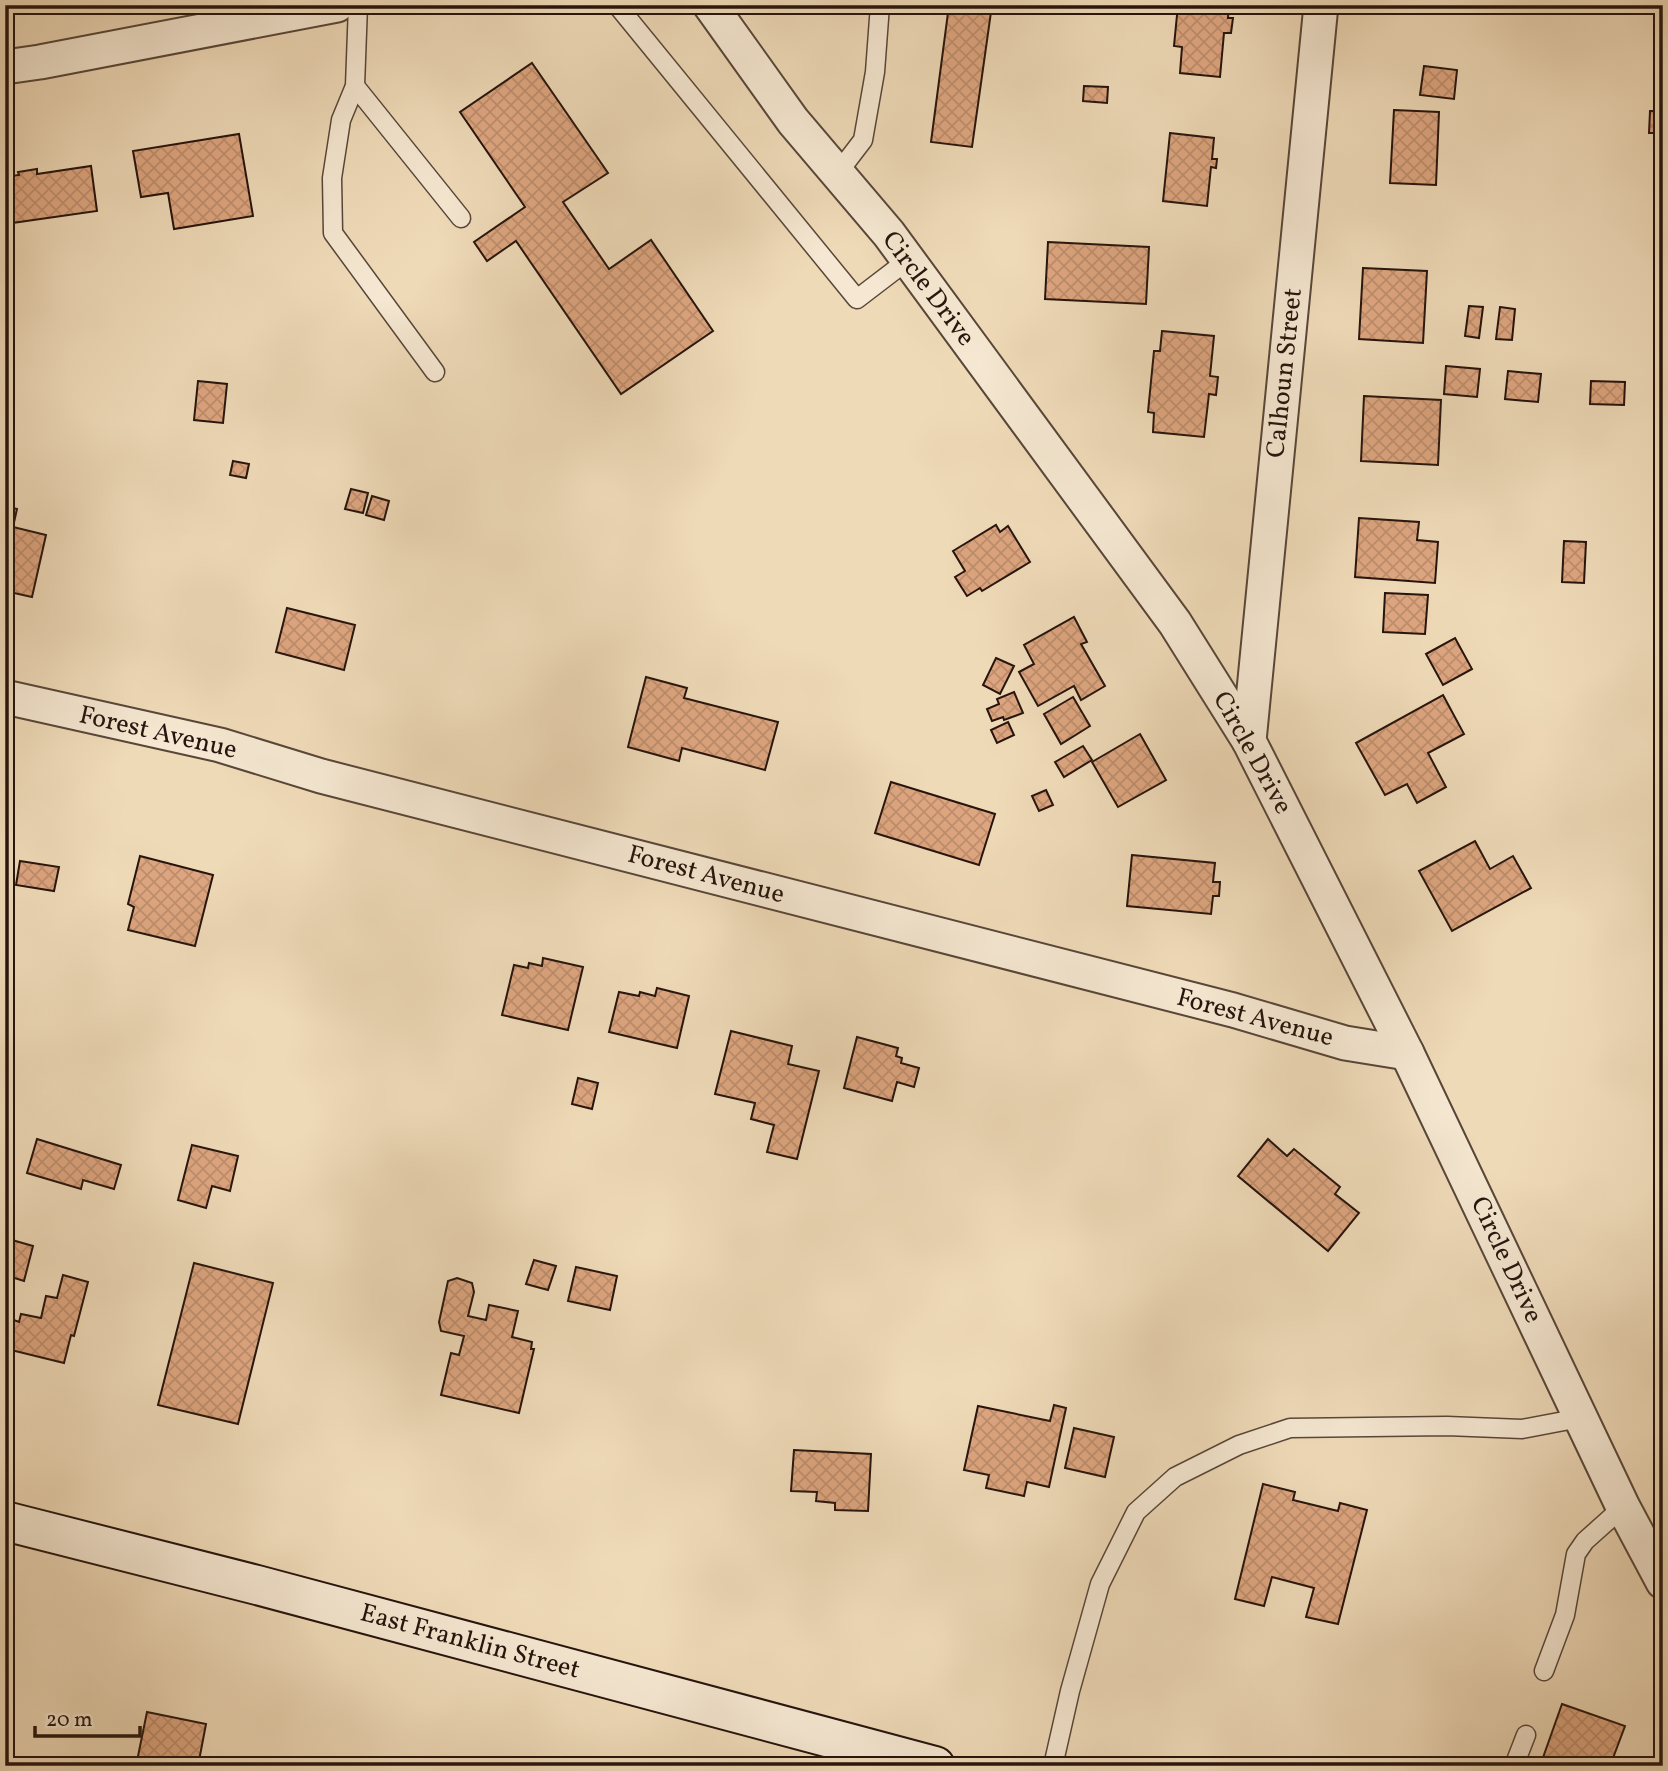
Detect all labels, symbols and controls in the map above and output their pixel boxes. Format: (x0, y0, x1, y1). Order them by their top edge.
street label: Circle Drive (873, 224, 983, 354)
street label: Calhoun Street (1258, 286, 1312, 460)
street label: Circle Drive (1203, 685, 1301, 821)
street label: Forest Avenue (76, 697, 240, 769)
street label: Forest Avenue (624, 837, 788, 913)
street label: Forest Avenue (1173, 980, 1337, 1056)
street label: Circle Drive (1461, 1191, 1551, 1329)
street label: East Franklin Street (356, 1595, 584, 1689)
scale bar (35, 1694, 140, 1738)
text: 20 m (46, 1706, 92, 1735)

